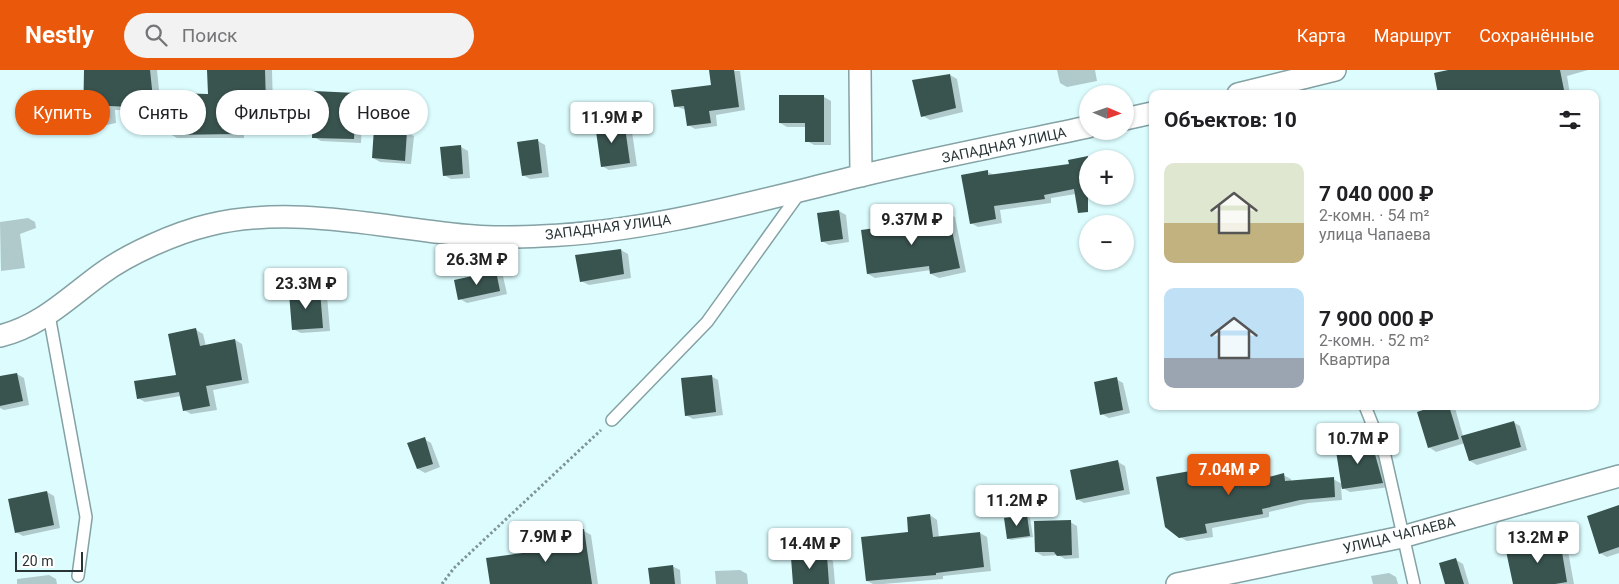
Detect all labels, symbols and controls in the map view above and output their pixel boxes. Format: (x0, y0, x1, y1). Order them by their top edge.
search box (124, 13, 474, 58)
text: Nestly (25, 21, 94, 49)
icon: search (142, 21, 170, 49)
text: Поиск (182, 24, 237, 47)
text: Карта (1297, 25, 1346, 46)
text: Маршрут (1374, 25, 1451, 46)
text: Сохранённые (1479, 25, 1594, 46)
north arrow (1079, 85, 1134, 140)
map controls (1079, 85, 1134, 270)
chip: Купить (15, 90, 110, 135)
chip: Снять (120, 90, 206, 135)
chip: Фильтры (216, 90, 329, 135)
chip: Новое (339, 90, 428, 135)
pin: 11.9M ₽ (566, 102, 658, 144)
icon: filters (1556, 106, 1584, 134)
text: 11.9M ₽ (581, 108, 643, 127)
text: Объектов: 10 (1164, 108, 1297, 132)
street label: ЗАПАДНАЯ УЛИЦА (940, 124, 1068, 166)
button: + (1079, 150, 1134, 205)
text: 7 040 000 ₽ (1319, 182, 1434, 206)
icon: home (1204, 183, 1264, 243)
pin: 9.37M ₽ (866, 204, 958, 246)
text: 2-комн. · 54 m² (1319, 206, 1429, 225)
text: 9.37M ₽ (881, 210, 943, 229)
street label: ЗАПАДНАЯ УЛИЦА (544, 211, 672, 243)
button: − (1079, 215, 1134, 270)
text: улица Чапаева (1319, 225, 1431, 244)
pin: 26.3M ₽ (431, 244, 523, 286)
text: 26.3M ₽ (446, 250, 508, 269)
pin: 23.3M ₽ (260, 268, 352, 310)
text: 23.3M ₽ (275, 274, 337, 293)
text: 7 900 000 ₽ (1319, 307, 1434, 331)
icon: home (1204, 308, 1264, 368)
text: 2-комн. · 52 m² (1319, 331, 1429, 350)
text: Квартира (1319, 350, 1390, 369)
pin: 10.7M ₽ (1312, 422, 1404, 465)
text: 10.7M ₽ (1327, 429, 1389, 448)
pin: 7.04M ₽ (1183, 454, 1275, 496)
text: 7.04M ₽ (1198, 460, 1260, 479)
pin: 11.2M ₽ (971, 484, 1063, 527)
text: 11.2M ₽ (986, 491, 1048, 510)
street label: УЛИЦА ЧАПАЕВА (1341, 513, 1457, 557)
pin: 7.9M ₽ (505, 520, 587, 563)
pin: 13.2M ₽ (1492, 522, 1584, 564)
text: 7.9M ₽ (520, 527, 572, 546)
pin: 14.4M ₽ (764, 528, 856, 570)
text: 13.2M ₽ (1507, 528, 1569, 547)
text: 14.4M ₽ (779, 534, 841, 553)
scale bar (15, 549, 82, 572)
text: 20 m (22, 553, 54, 569)

